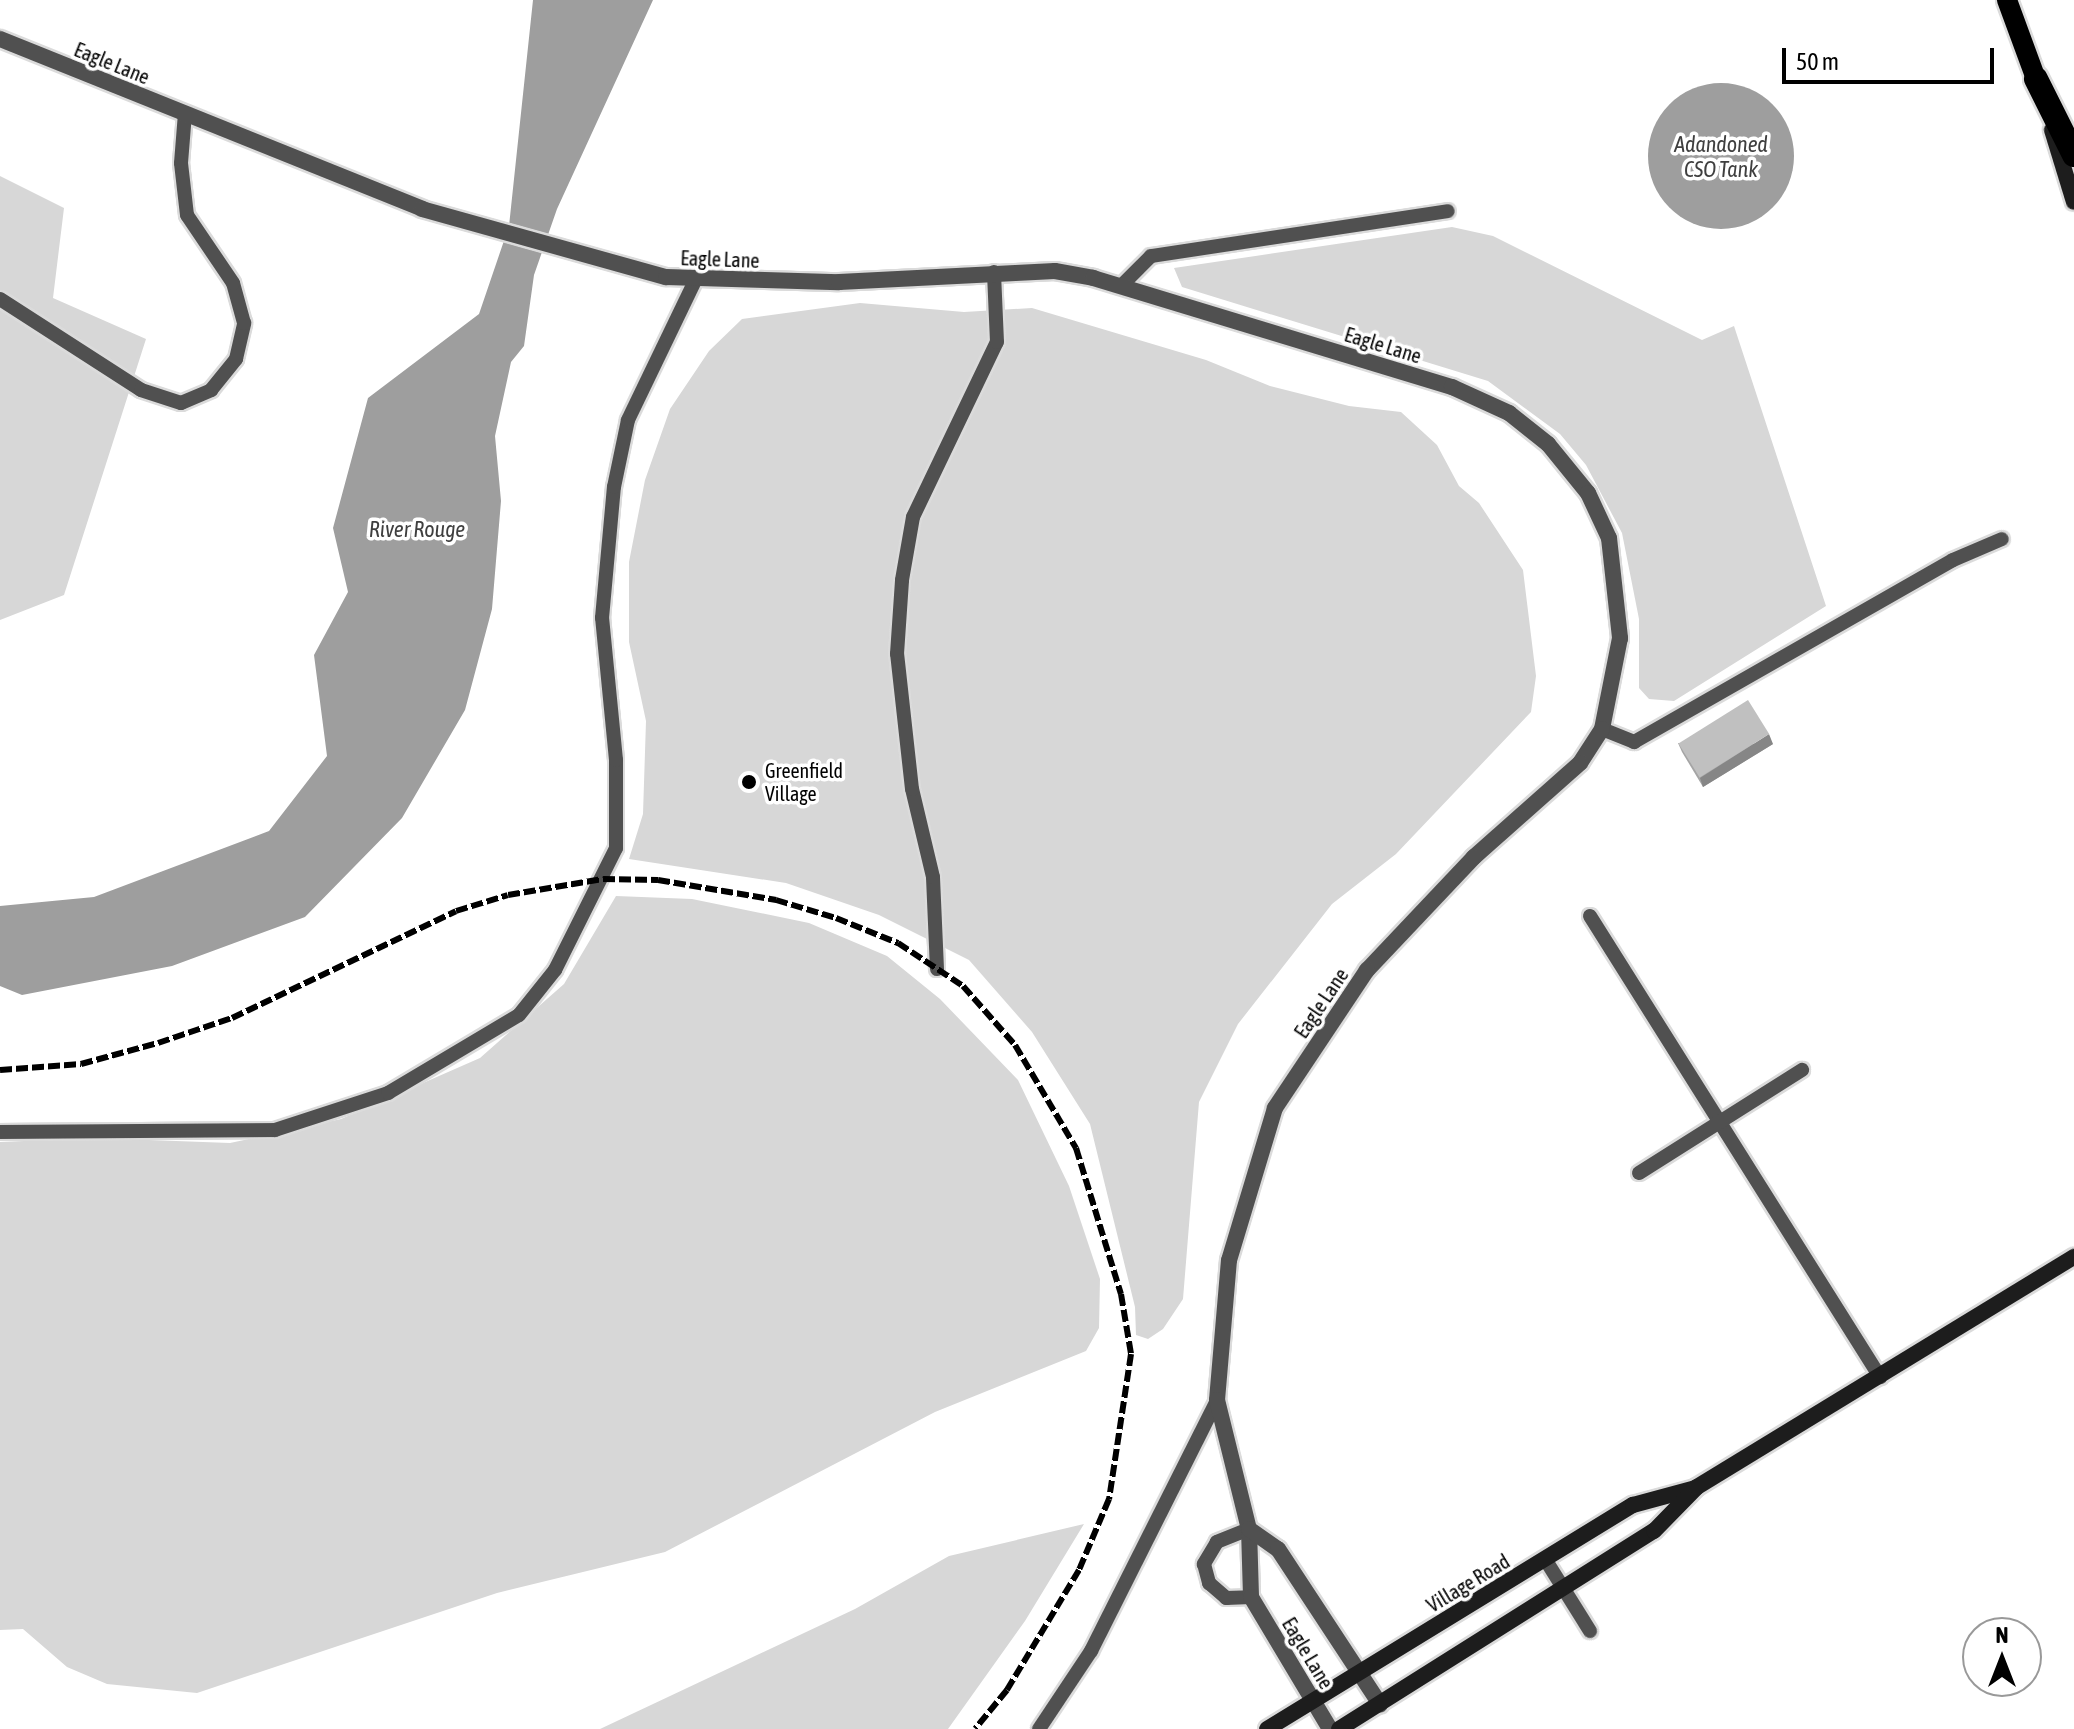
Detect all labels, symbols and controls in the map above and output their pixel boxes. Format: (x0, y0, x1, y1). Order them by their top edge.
scale bar (1786, 32, 1998, 82)
street label: Eagle Lane (71, 37, 153, 89)
text: 50 m (1796, 48, 1839, 75)
water label: Adandoned CSO Tank (1674, 131, 1768, 182)
street label: Eagle Lane (680, 246, 760, 272)
street label: Eagle Lane (1342, 322, 1424, 368)
water label: River Rouge (369, 517, 465, 543)
place label: Greenfield Village (765, 758, 843, 805)
marker: Greenfield Village (740, 773, 758, 791)
street label: Eagle Lane (1289, 963, 1353, 1043)
street label: Village Road (1422, 1549, 1514, 1617)
street label: Eagle Lane (1277, 1613, 1339, 1693)
north arrow (1962, 1617, 2042, 1697)
text: N (1996, 1622, 2008, 1648)

